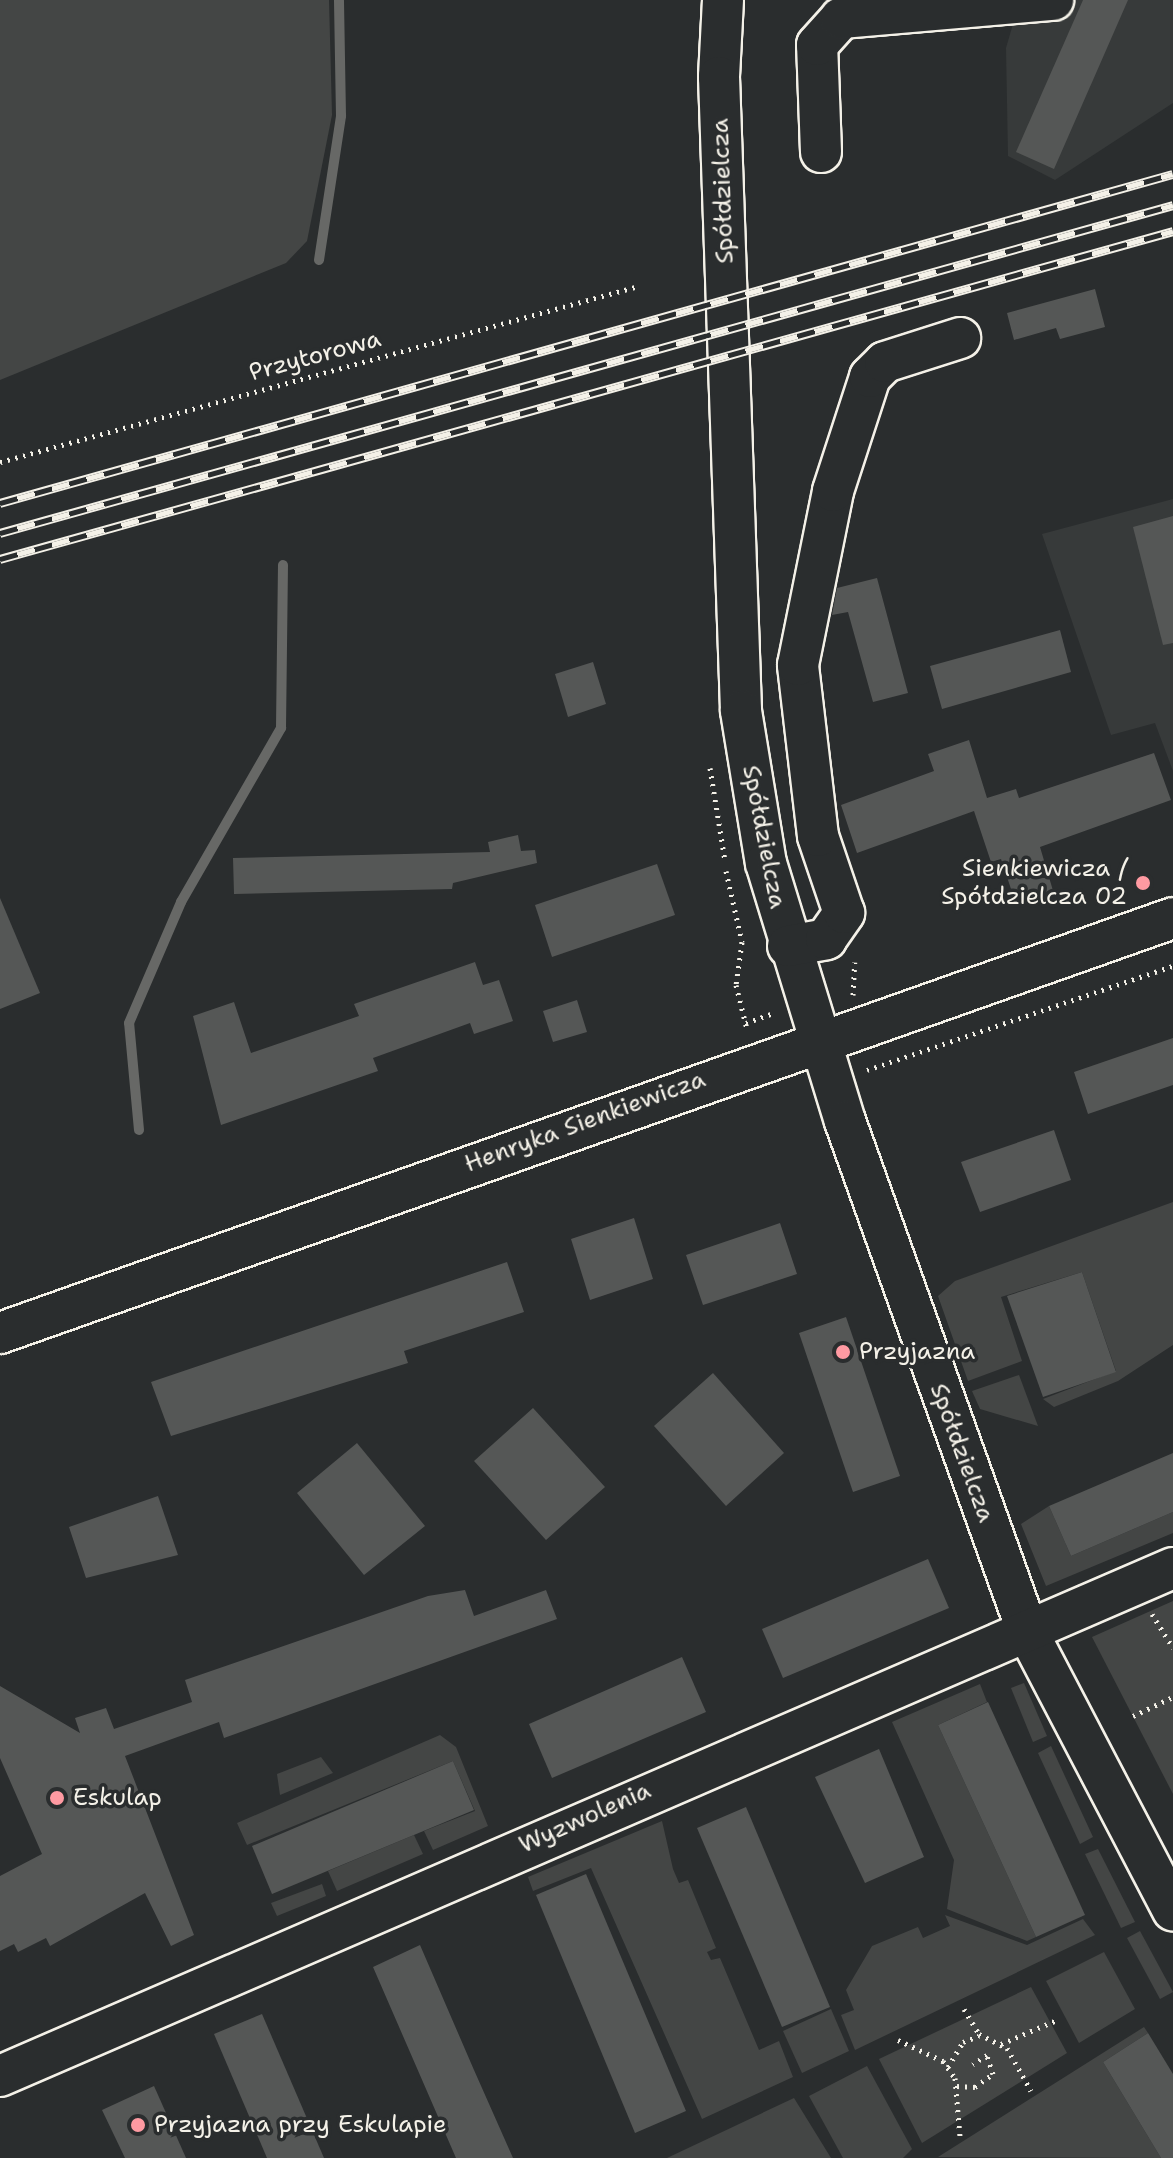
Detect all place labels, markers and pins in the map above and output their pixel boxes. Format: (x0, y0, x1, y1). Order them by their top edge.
place label: Sienkiewicza / Spółdzielcza 02 (941, 855, 1127, 911)
marker: Sienkiewicza / Spółdzielcza 02 (1134, 874, 1152, 892)
place label: Przyjazna (859, 1338, 975, 1366)
marker: Przyjazna (834, 1343, 852, 1361)
place label: Eskulap (73, 1784, 162, 1812)
marker: Eskulap (48, 1789, 66, 1807)
place label: Przyjazna przy Eskulapie (154, 2111, 447, 2139)
marker: Przyjazna przy Eskulapie (129, 2116, 147, 2134)

